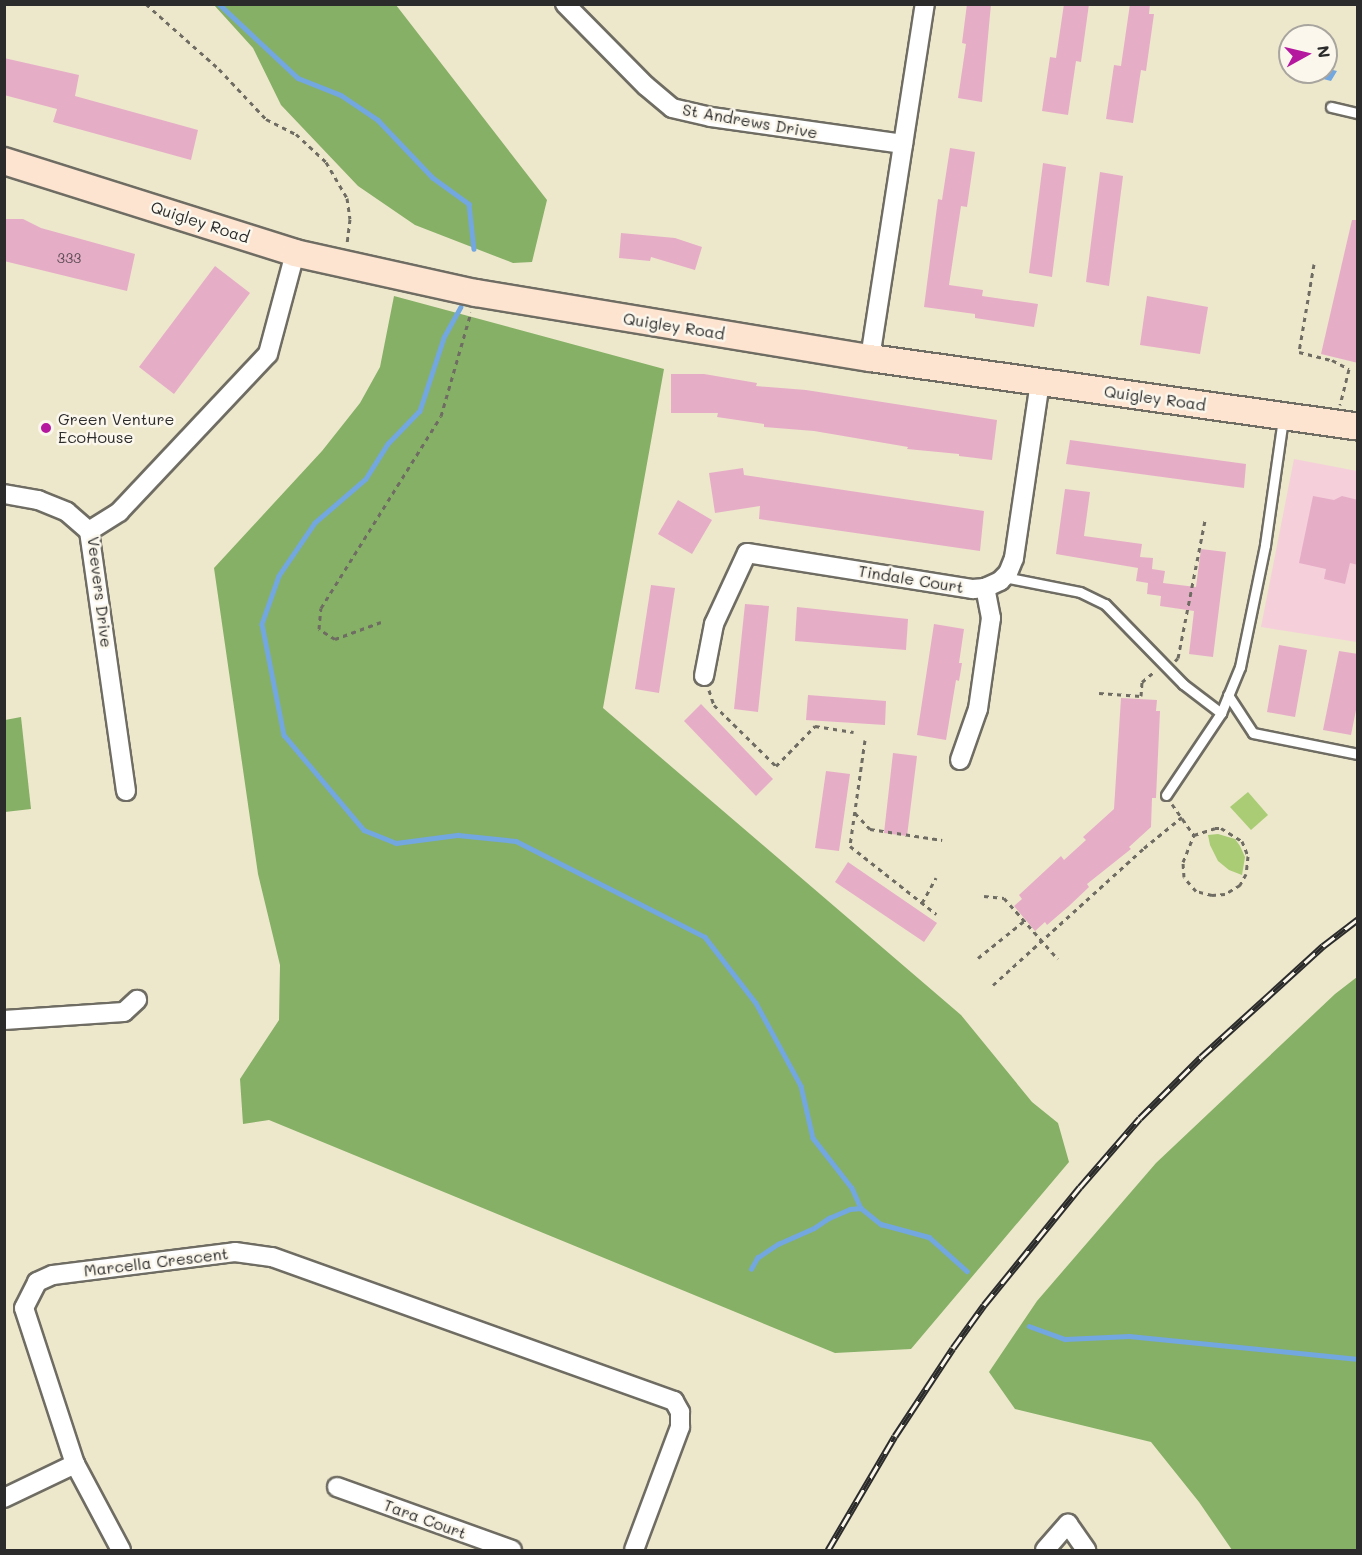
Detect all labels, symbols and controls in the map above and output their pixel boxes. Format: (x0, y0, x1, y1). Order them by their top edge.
north arrow (1278, 24, 1338, 84)
text: N (1313, 44, 1336, 59)
street label: St Andrews Drive (681, 100, 819, 142)
street label: Quigley Road (148, 197, 252, 247)
house number: 333 (57, 250, 81, 266)
street label: Quigley Road (622, 308, 726, 344)
street label: Quigley Road (1103, 381, 1207, 415)
place label: Green Venture EcoHouse (58, 409, 174, 447)
marker: Green Venture EcoHouse (39, 421, 53, 435)
street label: Veevers Drive (84, 535, 116, 649)
street label: Tindale Court (857, 561, 965, 597)
street label: Marcella Crescent (83, 1244, 229, 1280)
street label: Tara Court (381, 1495, 469, 1543)

